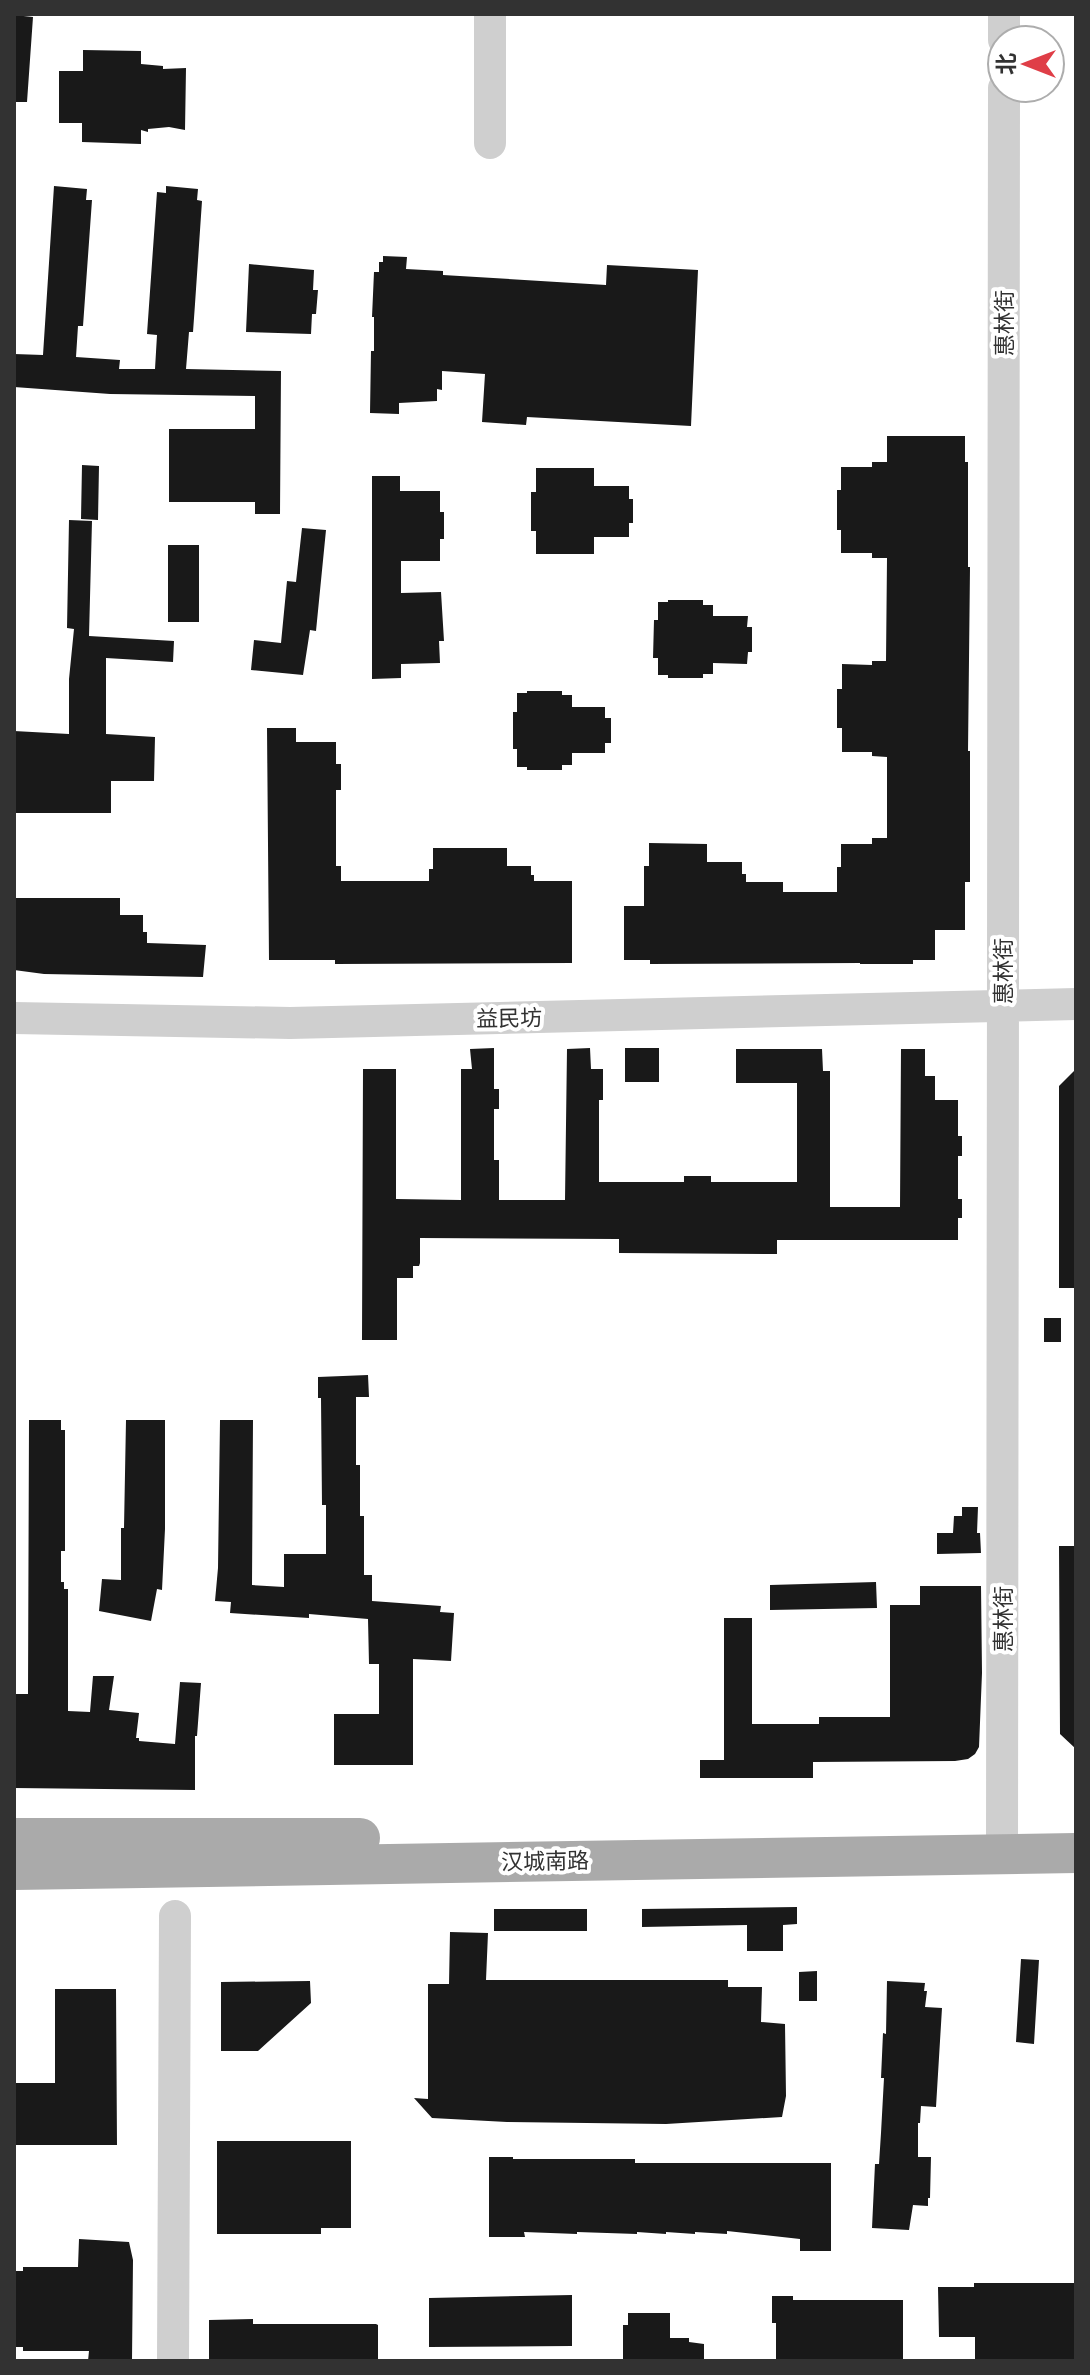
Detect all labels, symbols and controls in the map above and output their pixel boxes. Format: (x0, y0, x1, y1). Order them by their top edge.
north arrow (986, 24, 1066, 104)
text: 北 (991, 53, 1020, 75)
street label: 惠林街 (989, 290, 1018, 356)
street label: 惠林街 (988, 938, 1017, 1004)
street label: 益民坊 (476, 1002, 542, 1033)
street label: 惠林街 (988, 1586, 1017, 1652)
street label: 汉城南路 (501, 1845, 589, 1876)

